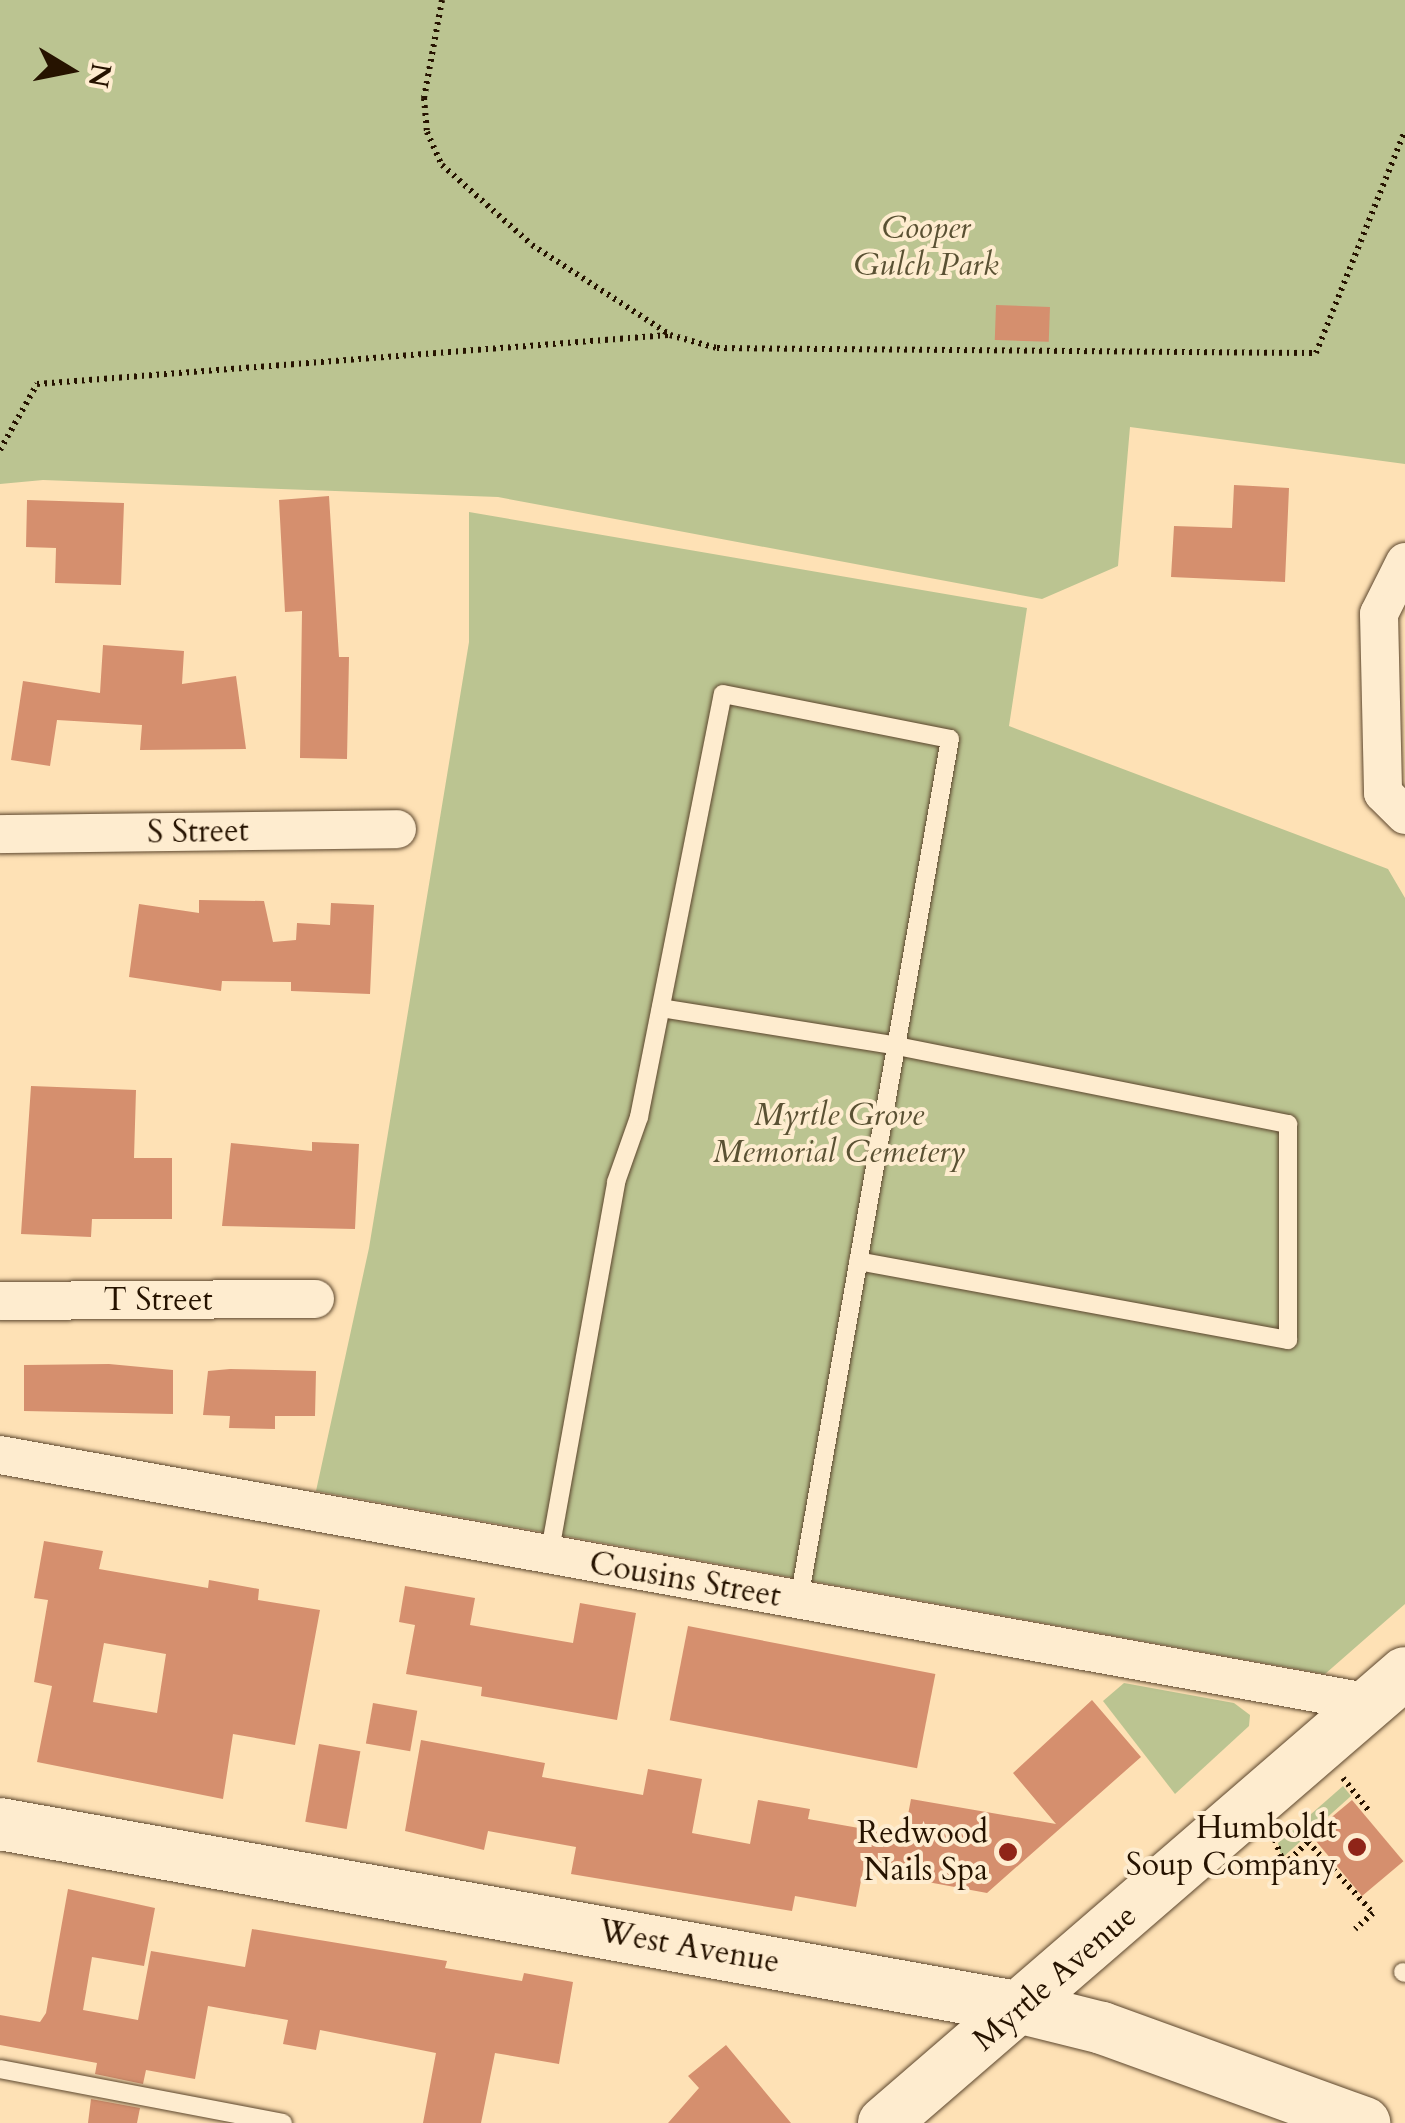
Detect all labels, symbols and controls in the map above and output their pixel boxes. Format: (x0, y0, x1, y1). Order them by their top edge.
north arrow (20, 20, 120, 120)
text: N (79, 60, 120, 90)
park label: Cooper Gulch Park (853, 210, 999, 285)
street label: S Street (147, 812, 249, 852)
park label: Myrtle Grove Memorial Cemetery (713, 1097, 965, 1172)
street label: T Street (103, 1281, 213, 1319)
street label: Cousins Street (586, 1544, 784, 1616)
place label: Humboldt Soup Company (1126, 1810, 1337, 1885)
place label: Redwood Nails Spa (857, 1815, 988, 1890)
marker: Humboldt Soup Company (1346, 1836, 1368, 1858)
marker: Redwood Nails Spa (997, 1841, 1019, 1863)
street label: Myrtle Avenue (965, 1897, 1145, 2059)
street label: West Avenue (596, 1912, 782, 1982)

